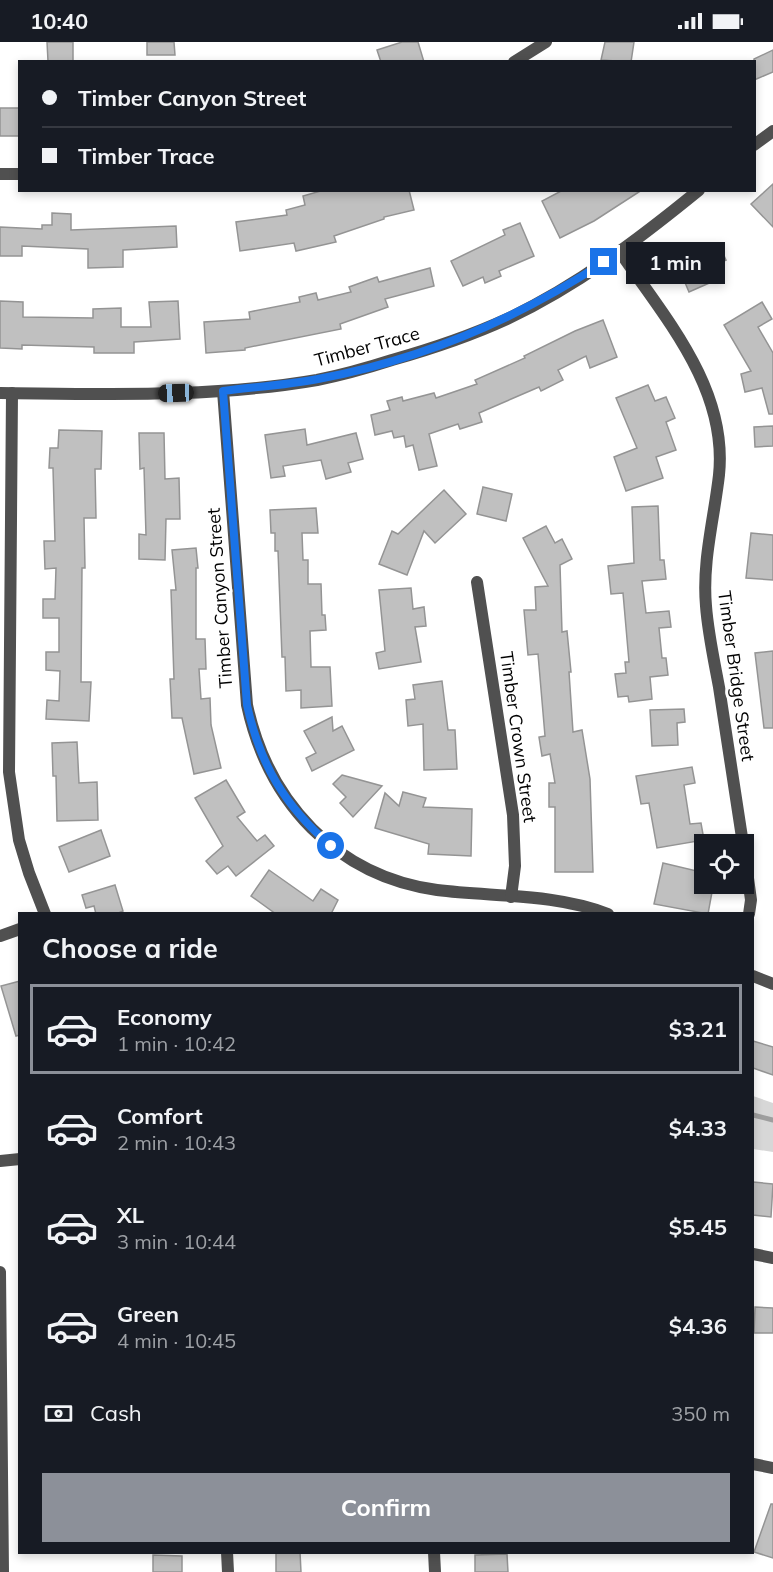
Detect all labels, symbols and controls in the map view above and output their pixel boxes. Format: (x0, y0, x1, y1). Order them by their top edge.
text: 10:40 (30, 7, 88, 35)
text: Timber Canyon Street (78, 84, 306, 112)
text: Timber Trace (78, 142, 215, 170)
callout: 1 min (625, 241, 724, 283)
route end (590, 248, 617, 275)
text: 1 min (649, 250, 702, 275)
street label: Timber Trace (312, 321, 422, 372)
car (158, 383, 194, 403)
street label: Timber Canyon Street (202, 507, 237, 689)
street label: Timber Bridge Street (713, 589, 760, 763)
street label: Timber Crown Street (495, 650, 542, 824)
route start (317, 832, 344, 859)
map controls (694, 834, 754, 894)
button: locate (694, 834, 754, 894)
text: Choose a ride (42, 931, 218, 965)
icon: car (45, 1002, 99, 1056)
text: Economy (117, 1003, 212, 1031)
text: $3.21 (669, 1015, 727, 1043)
text: 1 min · 10:42 (117, 1031, 236, 1056)
icon: car (45, 1101, 99, 1155)
text: Comfort (117, 1102, 203, 1130)
text: $4.33 (669, 1114, 727, 1142)
text: 2 min · 10:43 (117, 1130, 236, 1155)
icon: car (45, 1200, 99, 1254)
text: XL (117, 1201, 144, 1229)
text: $5.45 (669, 1213, 727, 1241)
text: 3 min · 10:44 (117, 1229, 236, 1254)
icon: car (45, 1299, 99, 1353)
text: Green (117, 1300, 179, 1328)
text: $4.36 (669, 1312, 727, 1340)
text: 4 min · 10:45 (117, 1328, 236, 1353)
icon: cash (42, 1397, 75, 1430)
text: Cash (90, 1399, 142, 1427)
text: 350 m (671, 1401, 730, 1426)
button: Confirm (42, 1473, 730, 1542)

